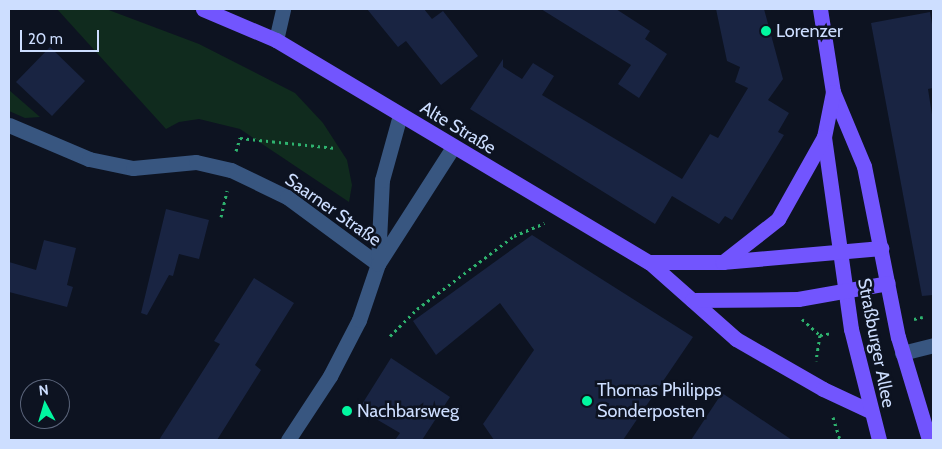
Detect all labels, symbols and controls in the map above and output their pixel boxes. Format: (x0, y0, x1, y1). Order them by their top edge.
scale bar (22, 20, 101, 52)
place label: Lorenzer (776, 20, 843, 42)
marker: Lorenzer (760, 25, 772, 37)
text: 20 m (28, 30, 63, 48)
street label: Alte Straße (416, 97, 500, 159)
street label: Saarner Straße (281, 169, 385, 251)
street label: Straßburger Allee (853, 276, 899, 410)
north arrow (20, 379, 70, 429)
place label: Thomas Philipps Sonderposten (597, 380, 721, 422)
text: N (38, 381, 49, 400)
marker: Thomas Philipps Sonderposten (581, 395, 593, 407)
place label: Nachbarsweg (357, 400, 459, 422)
marker: Nachbarsweg (341, 405, 353, 417)

